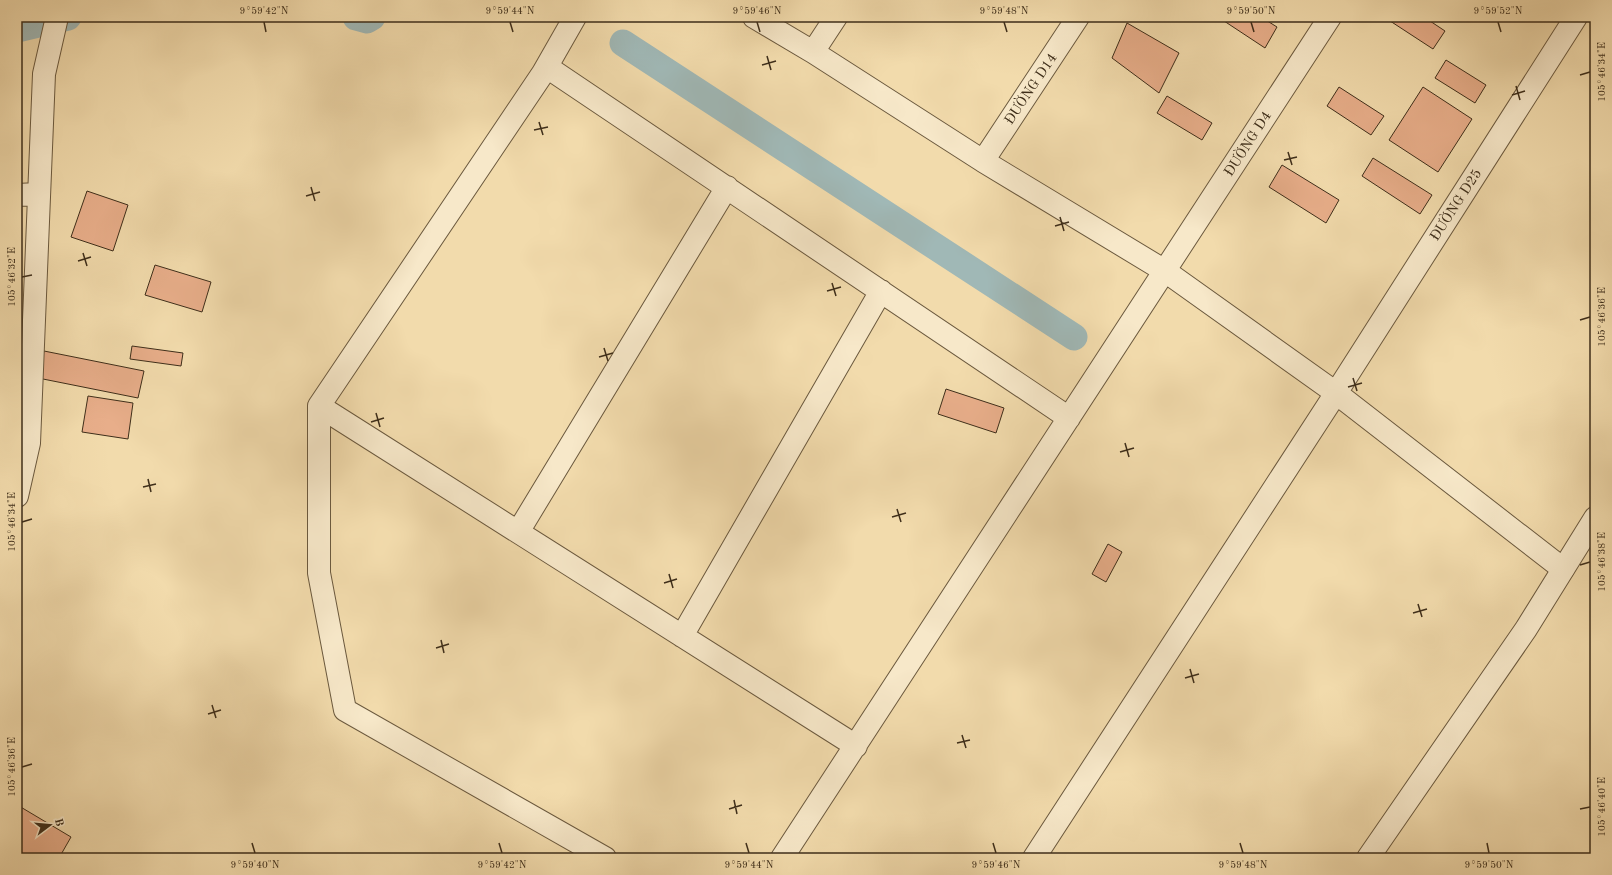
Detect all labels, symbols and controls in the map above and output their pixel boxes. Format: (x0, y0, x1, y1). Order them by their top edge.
text: 9°59'42"N (240, 6, 289, 16)
text: 9°59'44"N (486, 6, 535, 16)
text: 9°59'46"N (733, 6, 782, 16)
text: 9°59'48"N (980, 6, 1029, 16)
text: 9°59'50"N (1227, 6, 1276, 16)
text: 9°59'52"N (1474, 6, 1523, 16)
text: 105°46'34"E (1597, 42, 1607, 102)
street label: ĐƯỜNG D14 (999, 49, 1060, 127)
street label: ĐƯỜNG D4 (1219, 107, 1274, 179)
street label: ĐƯỜNG D25 (1424, 164, 1484, 243)
text: 105°46'32"E (7, 247, 17, 307)
text: 105°46'36"E (1597, 287, 1607, 347)
text: 105°46'34"E (7, 492, 17, 552)
text: 105°46'38"E (1597, 532, 1607, 592)
text: 105°46'36"E (7, 737, 17, 797)
text: 105°46'40"E (1597, 777, 1607, 837)
north arrow (30, 805, 70, 845)
text: B (52, 817, 65, 828)
text: 9°59'40"N (231, 860, 280, 870)
text: 9°59'42"N (478, 860, 527, 870)
text: 9°59'44"N (725, 860, 774, 870)
text: 9°59'46"N (972, 860, 1021, 870)
text: 9°59'48"N (1219, 860, 1268, 870)
text: 9°59'50"N (1465, 860, 1514, 870)

